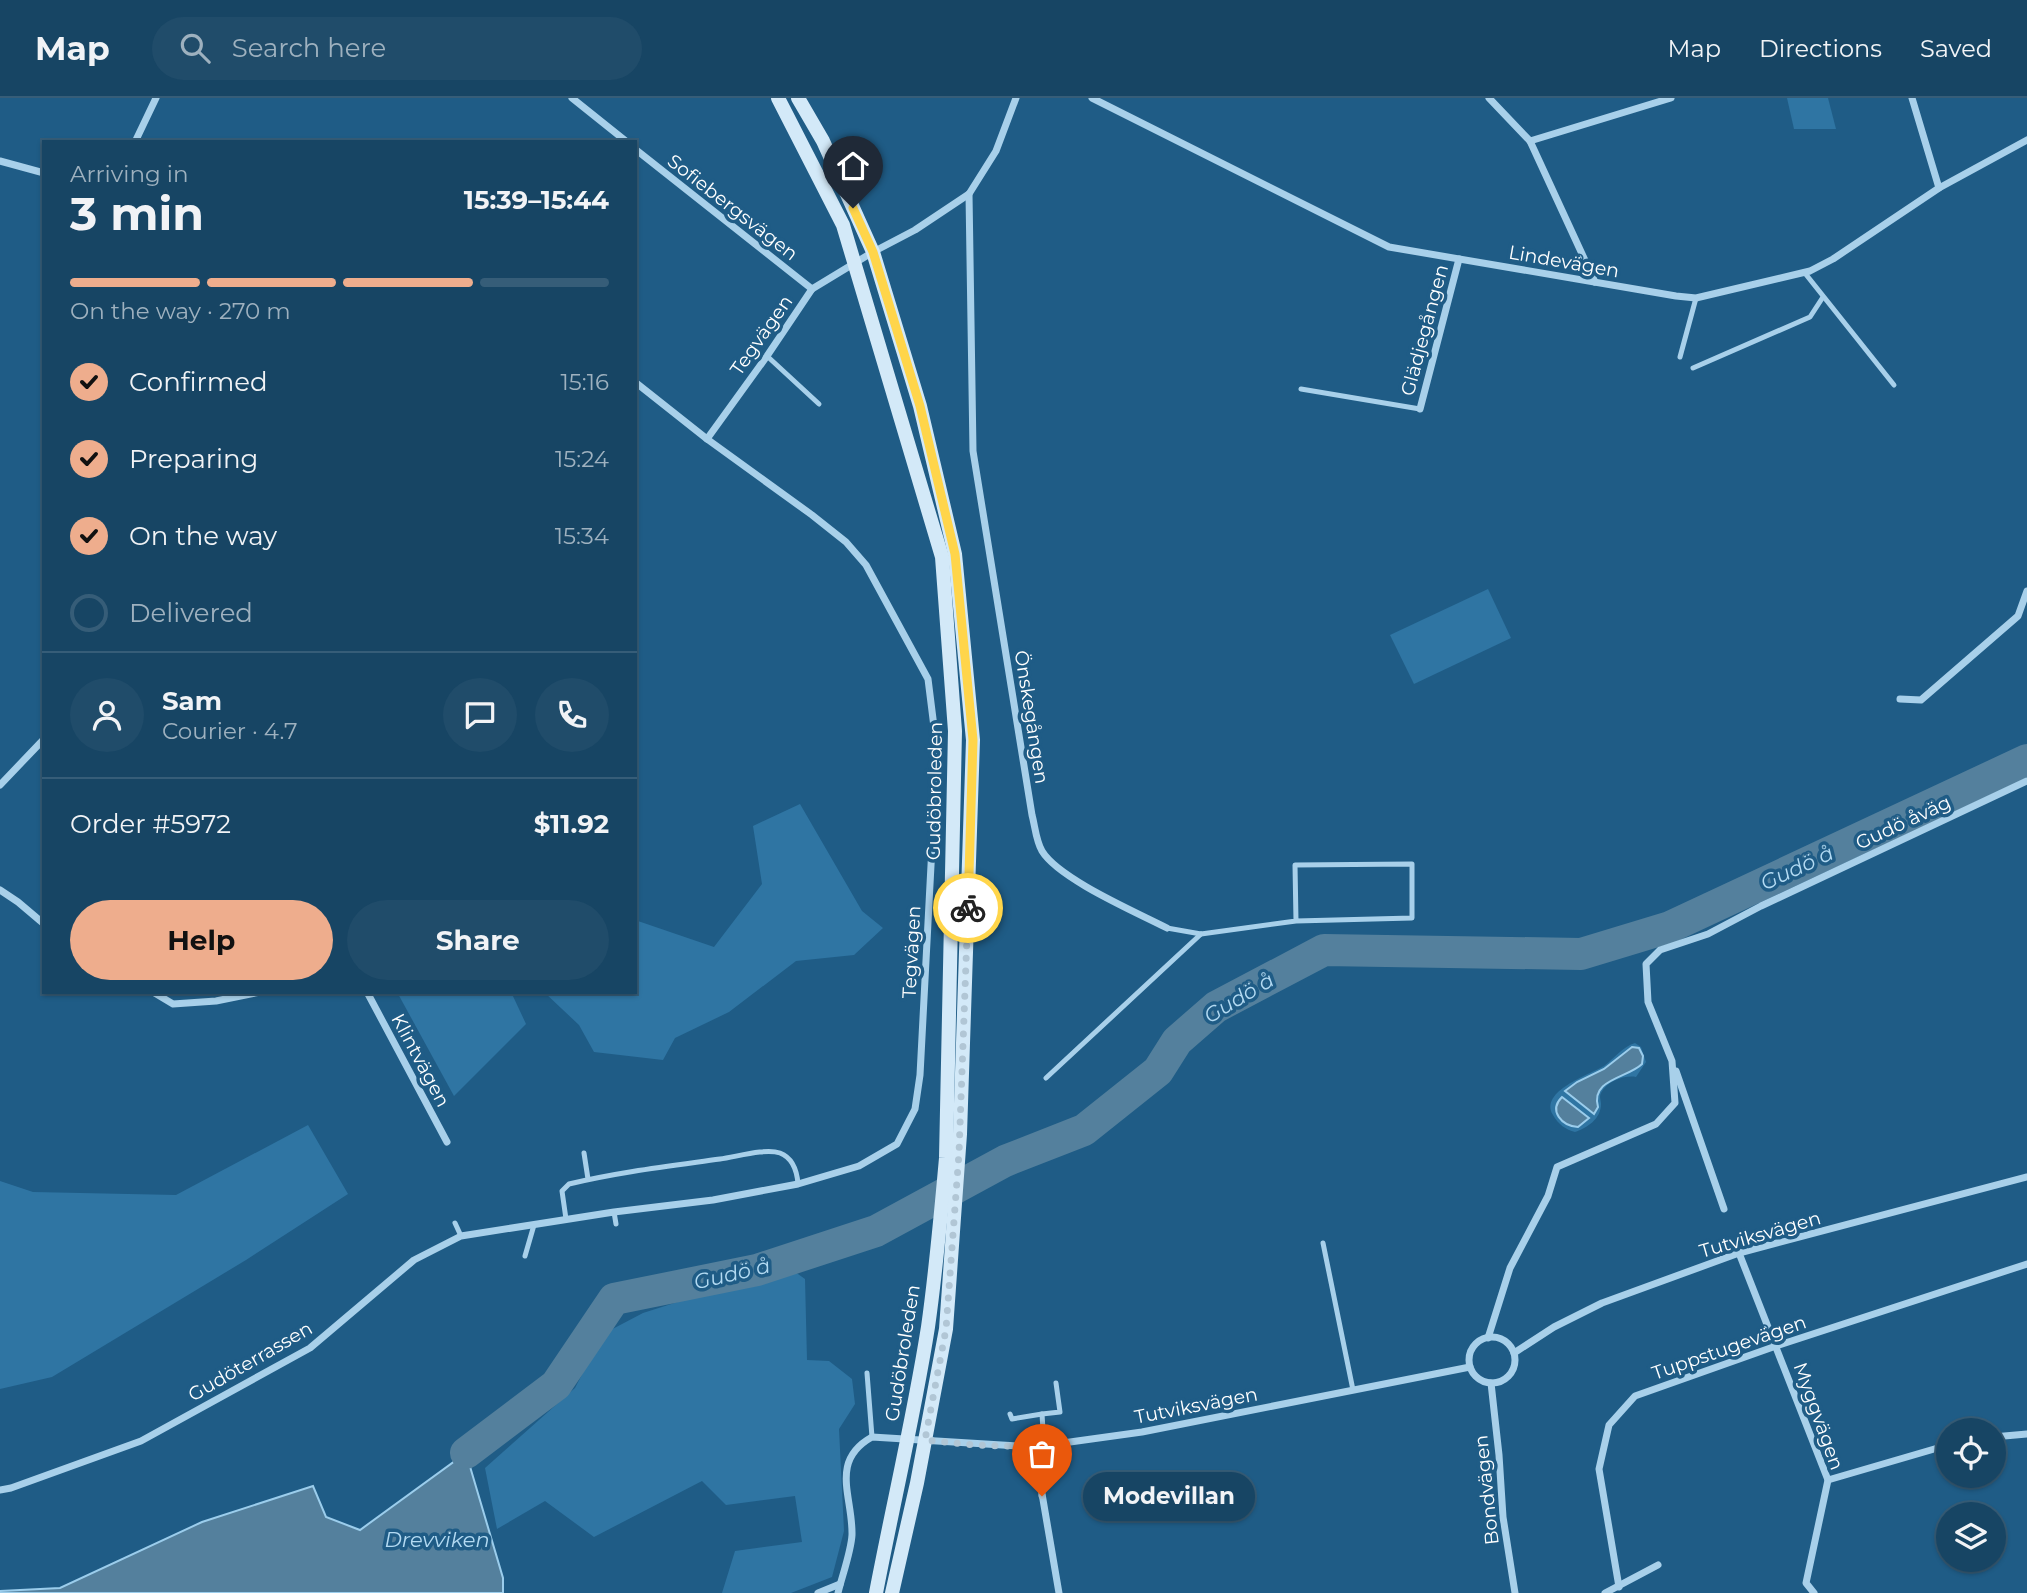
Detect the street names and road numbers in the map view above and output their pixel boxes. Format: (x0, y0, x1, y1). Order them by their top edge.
street label: Sofiebergsvägen (663, 149, 802, 265)
street label: Lindevägen (1507, 240, 1621, 283)
street label: Glädjegången (1396, 262, 1453, 398)
street label: Tegvägen (725, 291, 797, 380)
street label: Önskegången (1010, 649, 1053, 785)
street label: Gudöbroleden (922, 722, 947, 860)
street label: Gudö åväg (1852, 790, 1954, 855)
street label: Tegvägen (898, 905, 925, 999)
street label: Klintvägen (386, 1010, 455, 1111)
street label: Tutviksvägen (1697, 1206, 1823, 1263)
street label: Gudöbroleden (880, 1283, 925, 1423)
street label: Tuppstugevägen (1649, 1310, 1809, 1385)
street label: Gudöterrassen (184, 1317, 316, 1406)
street label: Myggvägen (1788, 1359, 1849, 1473)
street label: Tutviksvägen (1133, 1382, 1260, 1429)
street label: Bondvägen (1469, 1434, 1504, 1546)

